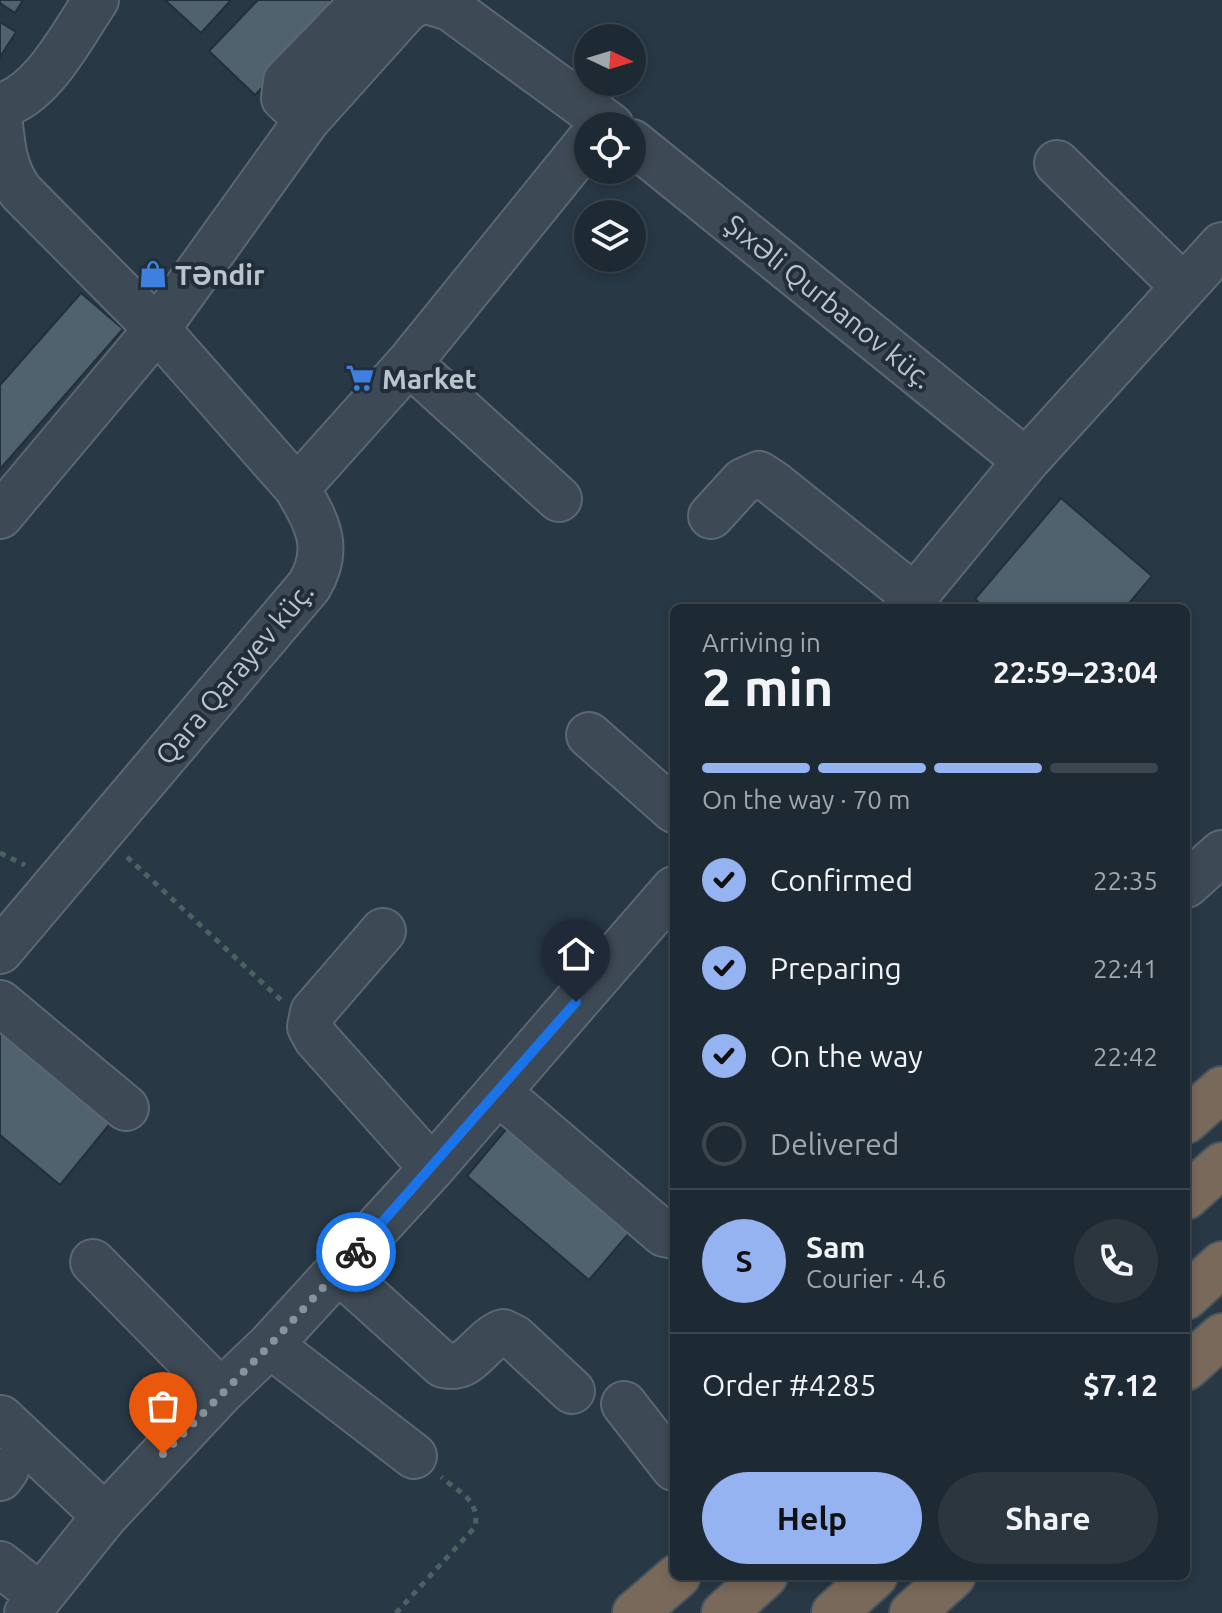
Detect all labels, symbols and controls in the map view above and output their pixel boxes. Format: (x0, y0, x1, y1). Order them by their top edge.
north arrow (574, 24, 646, 96)
map controls (574, 24, 646, 272)
button: locate (574, 112, 646, 184)
button: layers (574, 200, 646, 272)
street label: Şıxəli Qurbanov küç. (719, 208, 939, 394)
shop icon: Təndir (138, 259, 168, 289)
place label: Təndir (175, 259, 265, 290)
supermarket icon: Market (345, 363, 375, 393)
place label: Market (382, 363, 477, 394)
street label: Qara Qarayev küç. (149, 576, 319, 770)
text: Arriving in (702, 628, 821, 657)
text: 22:59–23:04 (993, 655, 1158, 689)
text: 2 min (702, 658, 833, 716)
text: On the way · 70 m (702, 785, 910, 814)
icon: check (702, 858, 746, 902)
text: Confirmed (770, 863, 913, 897)
text: 22:35 (1093, 866, 1158, 895)
pin (542, 920, 610, 1002)
icon: home (554, 932, 598, 976)
icon: check (702, 946, 746, 990)
text: Preparing (770, 951, 902, 985)
text: 22:41 (1093, 954, 1158, 983)
icon: check (702, 1034, 746, 1078)
text: On the way (770, 1039, 923, 1073)
text: 22:42 (1093, 1042, 1158, 1071)
text: Delivered (770, 1127, 899, 1161)
courier (316, 1212, 396, 1292)
button: phone (1074, 1219, 1158, 1303)
icon: bike (334, 1230, 378, 1274)
text: Sam (806, 1230, 865, 1264)
text: S (735, 1244, 753, 1278)
text: Courier · 4.6 (806, 1264, 946, 1293)
text: Order #4285 (702, 1368, 876, 1402)
text: $7.12 (1083, 1368, 1158, 1402)
pin (129, 1372, 197, 1454)
icon: bag (141, 1384, 185, 1428)
button: Help (702, 1472, 922, 1564)
button: Share (938, 1472, 1158, 1564)

